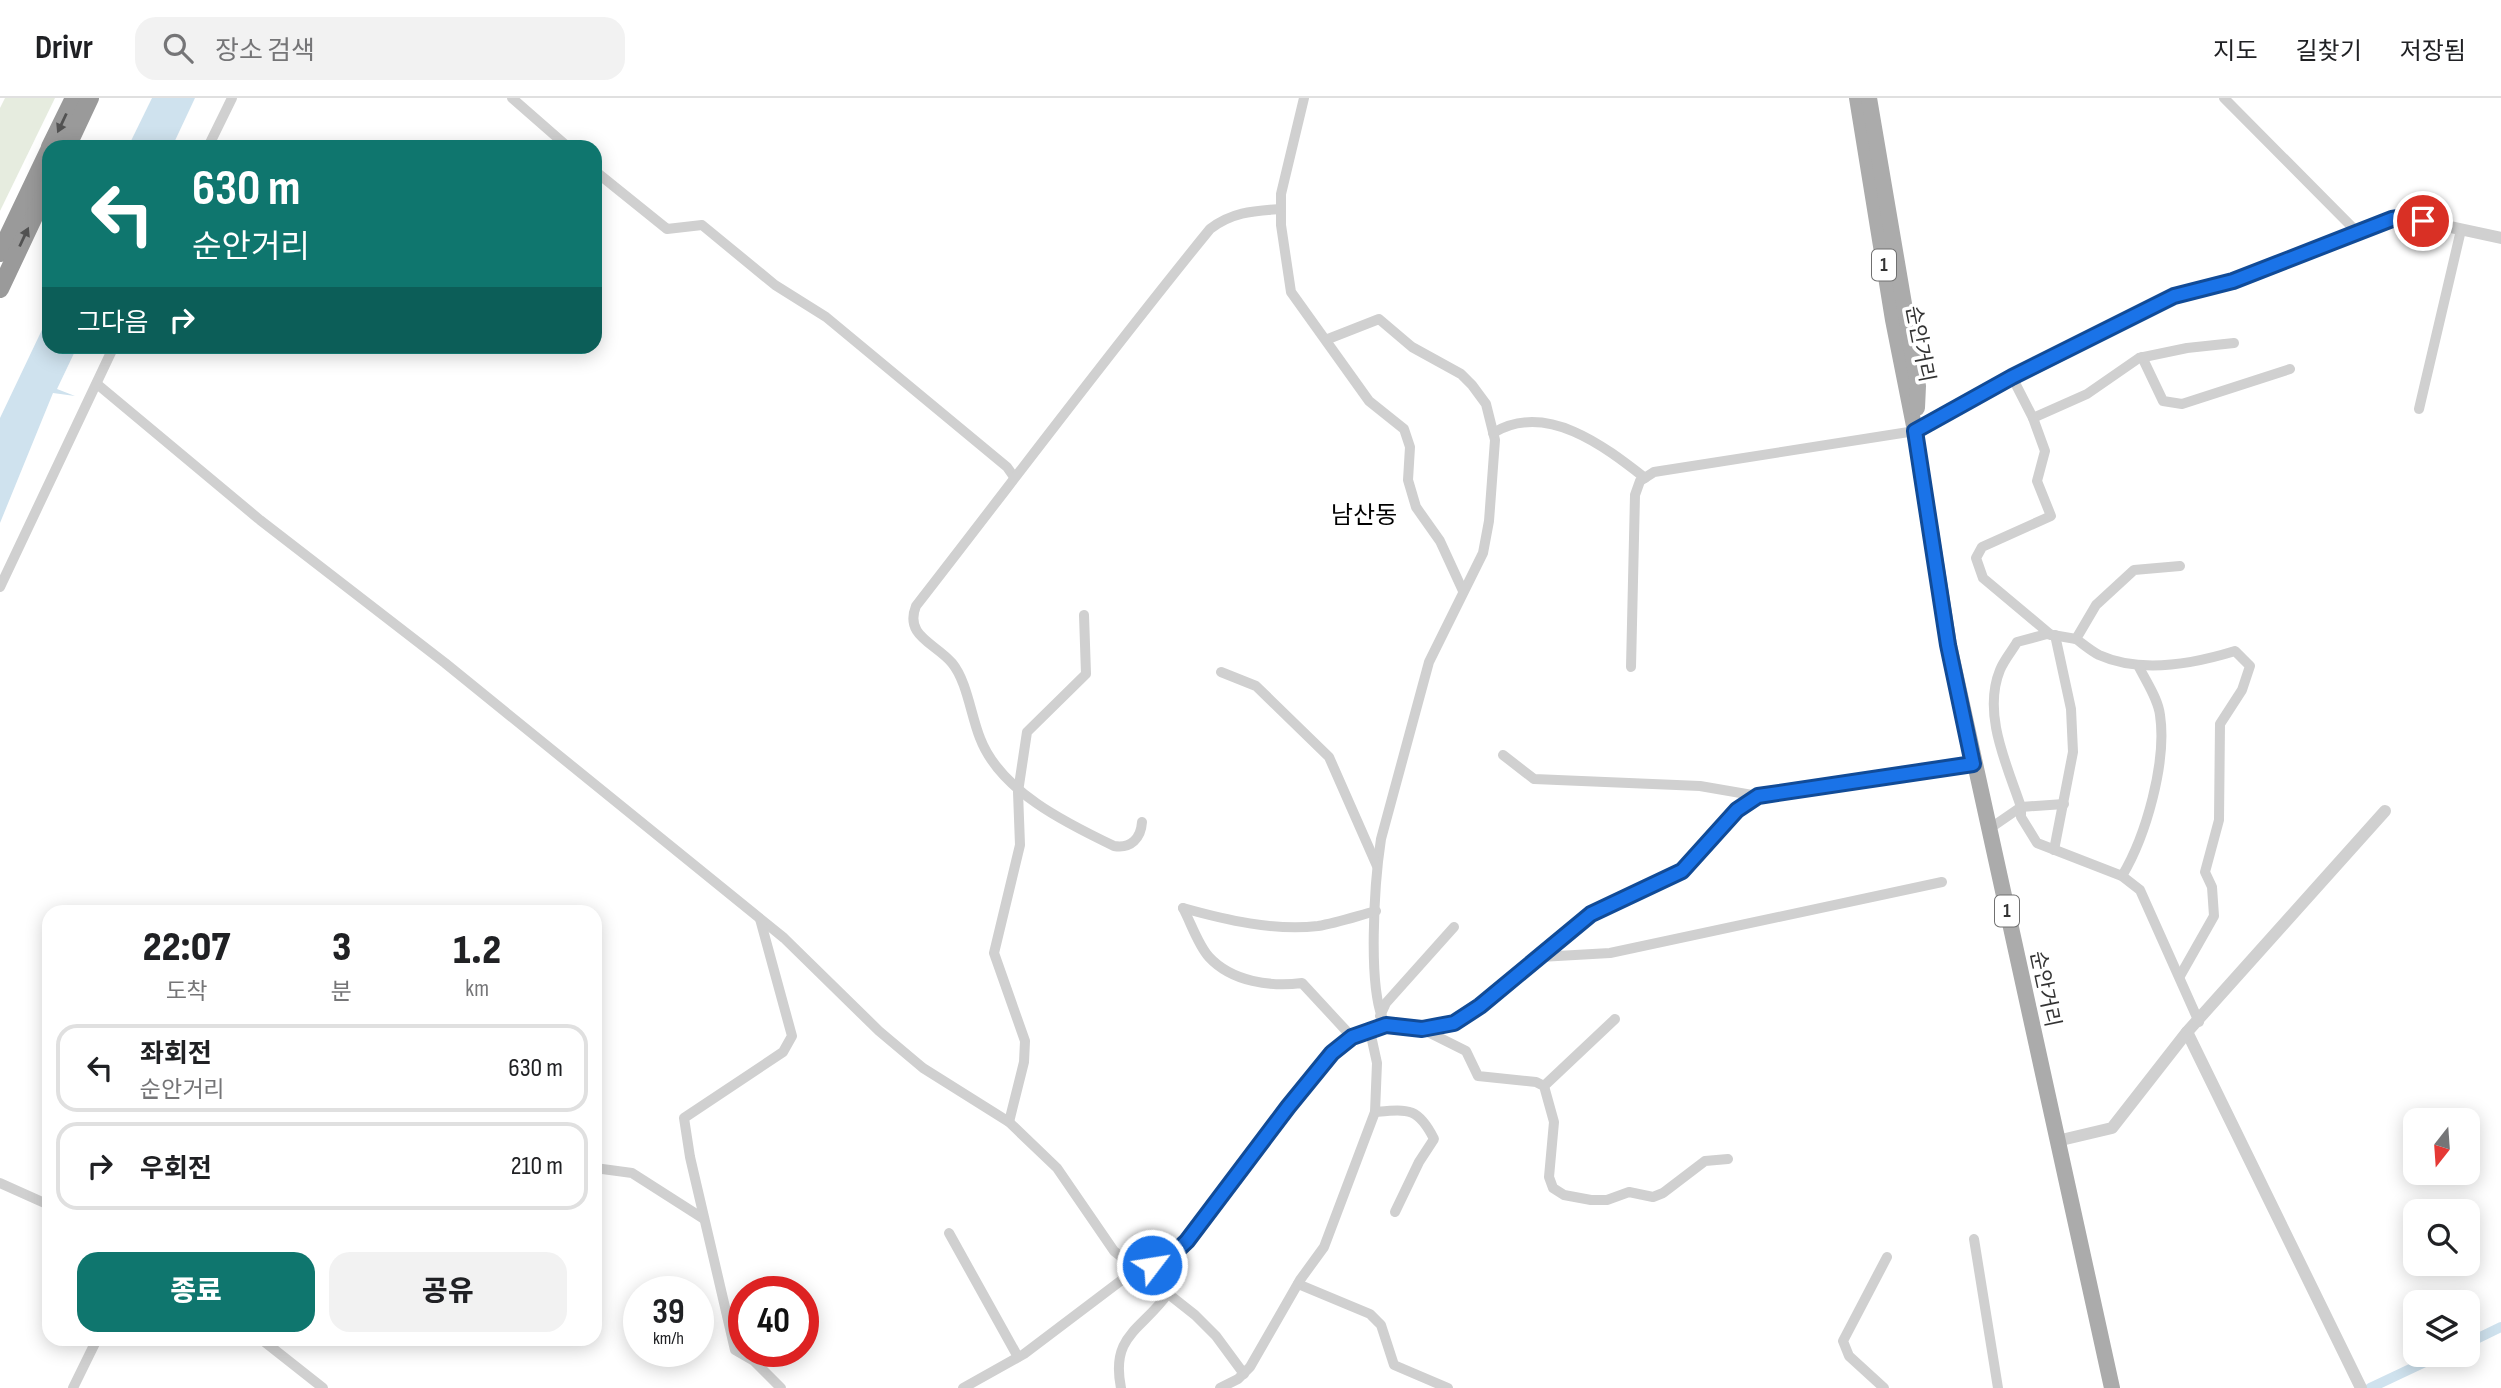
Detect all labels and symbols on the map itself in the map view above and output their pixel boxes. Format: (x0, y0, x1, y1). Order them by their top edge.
one-way arrow (56, 112, 67, 133)
pin (2393, 191, 2453, 251)
one-way arrow (19, 227, 30, 247)
road number: 1 (1872, 250, 1896, 280)
street label: 순안거리 (1900, 304, 1940, 384)
district label: 남산동 (1331, 501, 1397, 530)
road number: 1 (1995, 896, 2019, 926)
street label: 순안거리 (2025, 949, 2065, 1029)
north arrow (2403, 1108, 2480, 1185)
position arrow (1115, 1228, 1189, 1302)
speed limit sign: 40 (728, 1276, 819, 1367)

